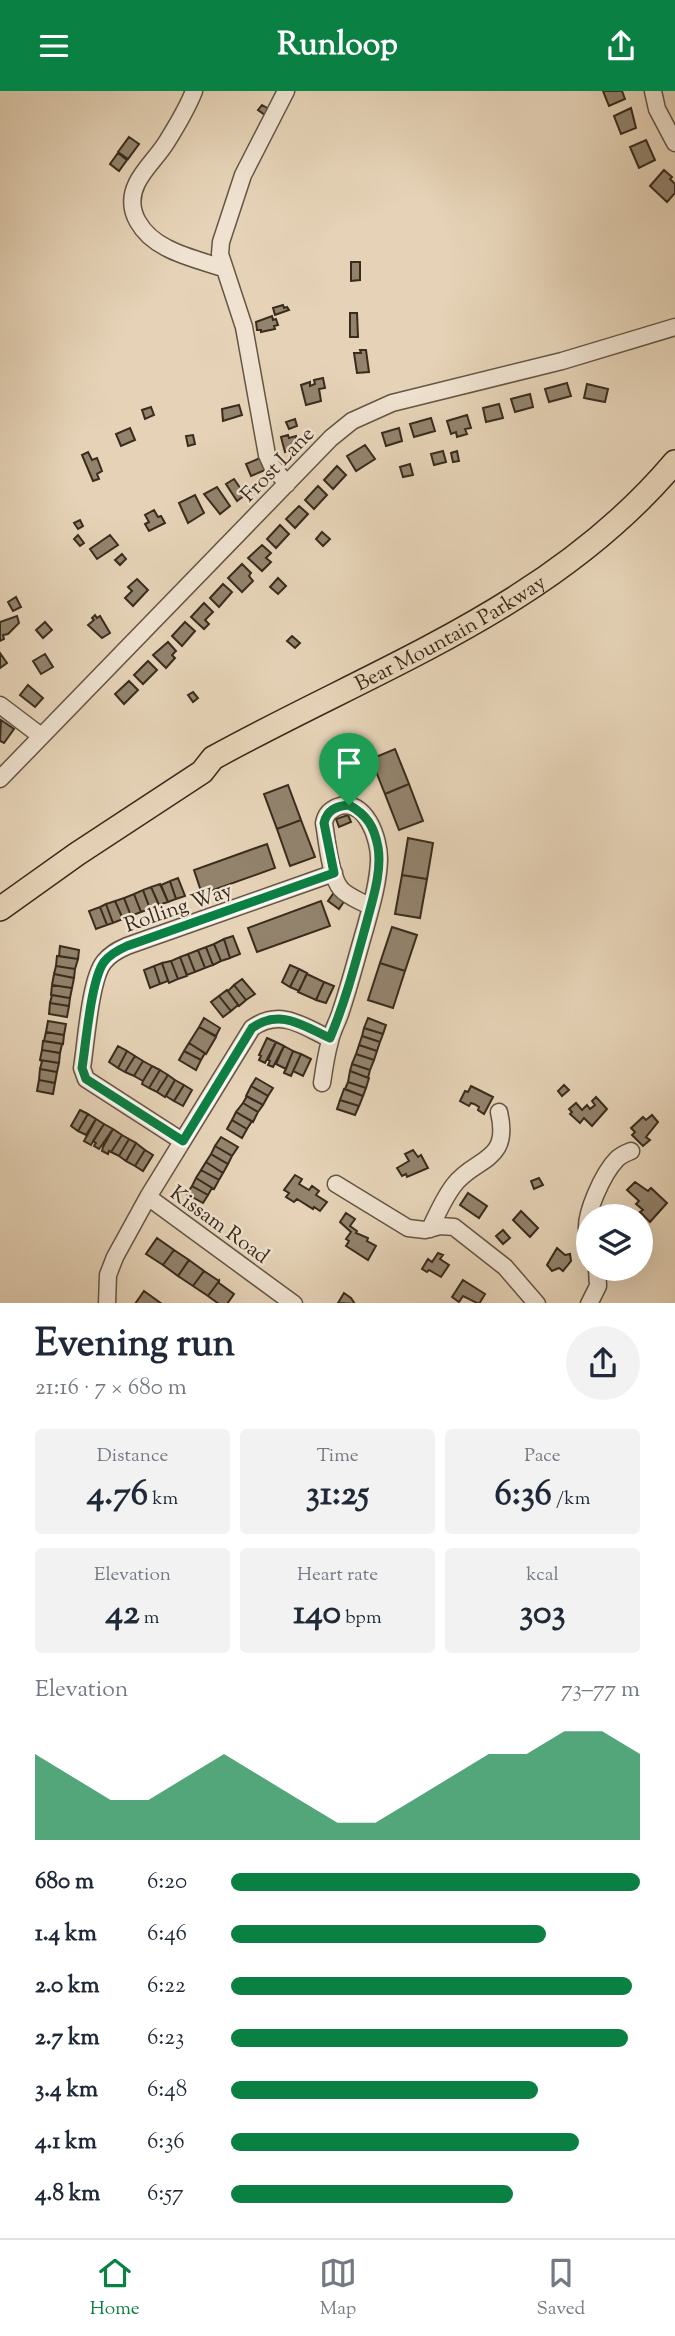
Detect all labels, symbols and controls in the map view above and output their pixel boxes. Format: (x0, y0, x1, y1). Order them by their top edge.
text: Runloop (277, 23, 398, 69)
icon: menu (35, 27, 73, 65)
icon: share (602, 27, 640, 65)
street label: Frost Lane (235, 421, 322, 510)
street label: Bear Mountain Parkway (350, 568, 553, 700)
pin (319, 733, 379, 805)
icon: arrive (330, 744, 368, 782)
street label: Rolling Way (121, 876, 237, 941)
street label: Kissam Road (163, 1179, 275, 1272)
map controls (576, 1204, 653, 1281)
button: layers (576, 1204, 653, 1281)
text: Evening run (35, 1319, 235, 1373)
button: share (566, 1326, 640, 1400)
text: 21:16 · 7 × 680 m (35, 1372, 187, 1405)
text: Distance (97, 1443, 168, 1470)
text: Time (316, 1443, 359, 1470)
text: Pace (524, 1443, 561, 1470)
text: 4.76 (87, 1470, 148, 1521)
text: 31:25 (306, 1470, 369, 1521)
text: 6:36 (495, 1470, 552, 1521)
text: km (148, 1486, 178, 1513)
text: /km (552, 1486, 590, 1513)
text: Elevation (94, 1562, 171, 1589)
text: Heart rate (297, 1562, 378, 1589)
text: kcal (526, 1562, 559, 1589)
text: 42 (106, 1589, 140, 1640)
text: 140 (293, 1589, 341, 1640)
text: 303 (519, 1589, 566, 1640)
text: m (140, 1605, 159, 1632)
text: bpm (341, 1605, 382, 1632)
text: Elevation (35, 1674, 128, 1707)
text: 73–77 m (561, 1674, 640, 1707)
text: 680 m (35, 1866, 94, 1899)
text: 6:20 (147, 1866, 187, 1899)
text: 1.4 km (35, 1918, 97, 1951)
text: 6:46 (147, 1918, 187, 1951)
text: 2.0 km (35, 1970, 100, 2003)
text: 6:22 (147, 1970, 186, 2003)
text: 2.7 km (35, 2022, 100, 2055)
text: 6:23 (147, 2022, 184, 2055)
text: 3.4 km (35, 2074, 98, 2107)
text: 6:48 (147, 2074, 187, 2107)
text: 4.1 km (35, 2126, 97, 2159)
text: 6:36 (147, 2126, 185, 2159)
text: 4.8 km (35, 2178, 100, 2211)
text: 6:57 (147, 2178, 184, 2211)
tab: Home (90, 2254, 140, 2323)
tab: Map (319, 2254, 357, 2323)
tab: Saved (536, 2254, 585, 2323)

